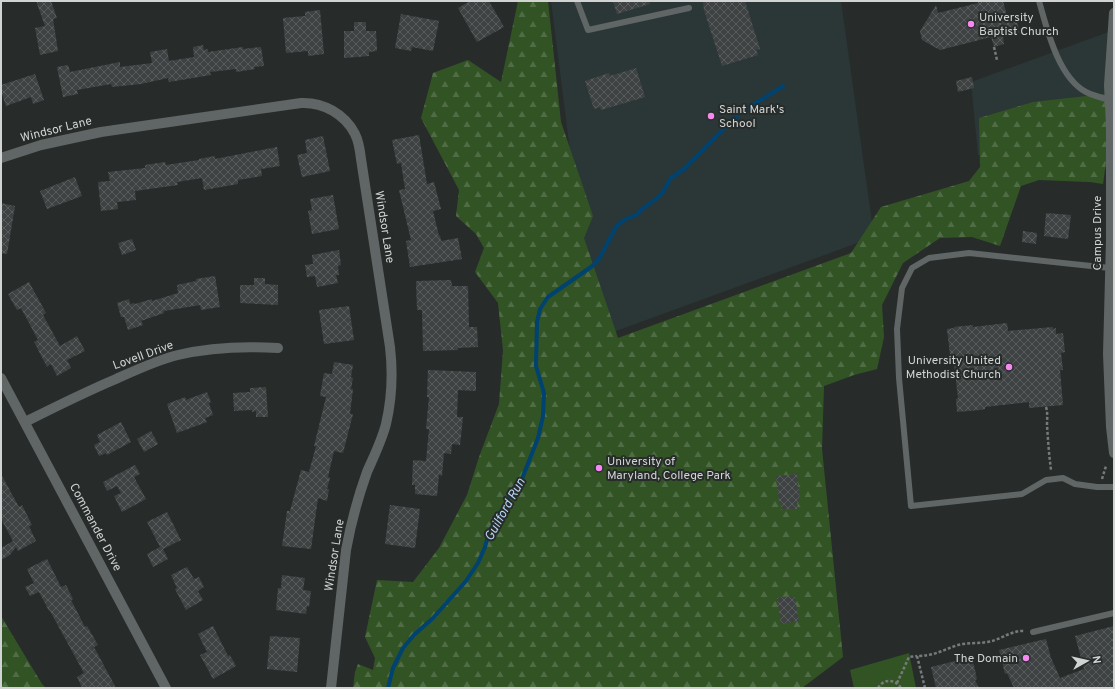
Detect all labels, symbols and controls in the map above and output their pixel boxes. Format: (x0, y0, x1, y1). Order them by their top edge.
place label: University Baptist Church (979, 10, 1059, 40)
marker: University Baptist Church (966, 19, 976, 29)
place label: Saint Mark's School (719, 102, 784, 132)
marker: Saint Mark's School (706, 111, 716, 121)
street label: Windsor Lane (19, 113, 94, 147)
street label: Windsor Lane (370, 190, 398, 264)
street label: Campus Drive (1090, 196, 1106, 270)
street label: Lovell Drive (111, 338, 176, 374)
place label: University United Methodist Church (906, 353, 1001, 383)
marker: University United Methodist Church (1004, 362, 1014, 372)
place label: University of Maryland, College Park (607, 454, 731, 484)
marker: University of Maryland, College Park (594, 463, 604, 473)
water label: Guilford Run (482, 476, 530, 544)
street label: Commander Drive (65, 481, 125, 574)
street label: Windsor Lane (321, 518, 349, 592)
north arrow (1067, 641, 1107, 681)
place label: The Domain (954, 651, 1018, 667)
marker: The Domain (1021, 653, 1031, 663)
text: N (1088, 655, 1103, 665)

